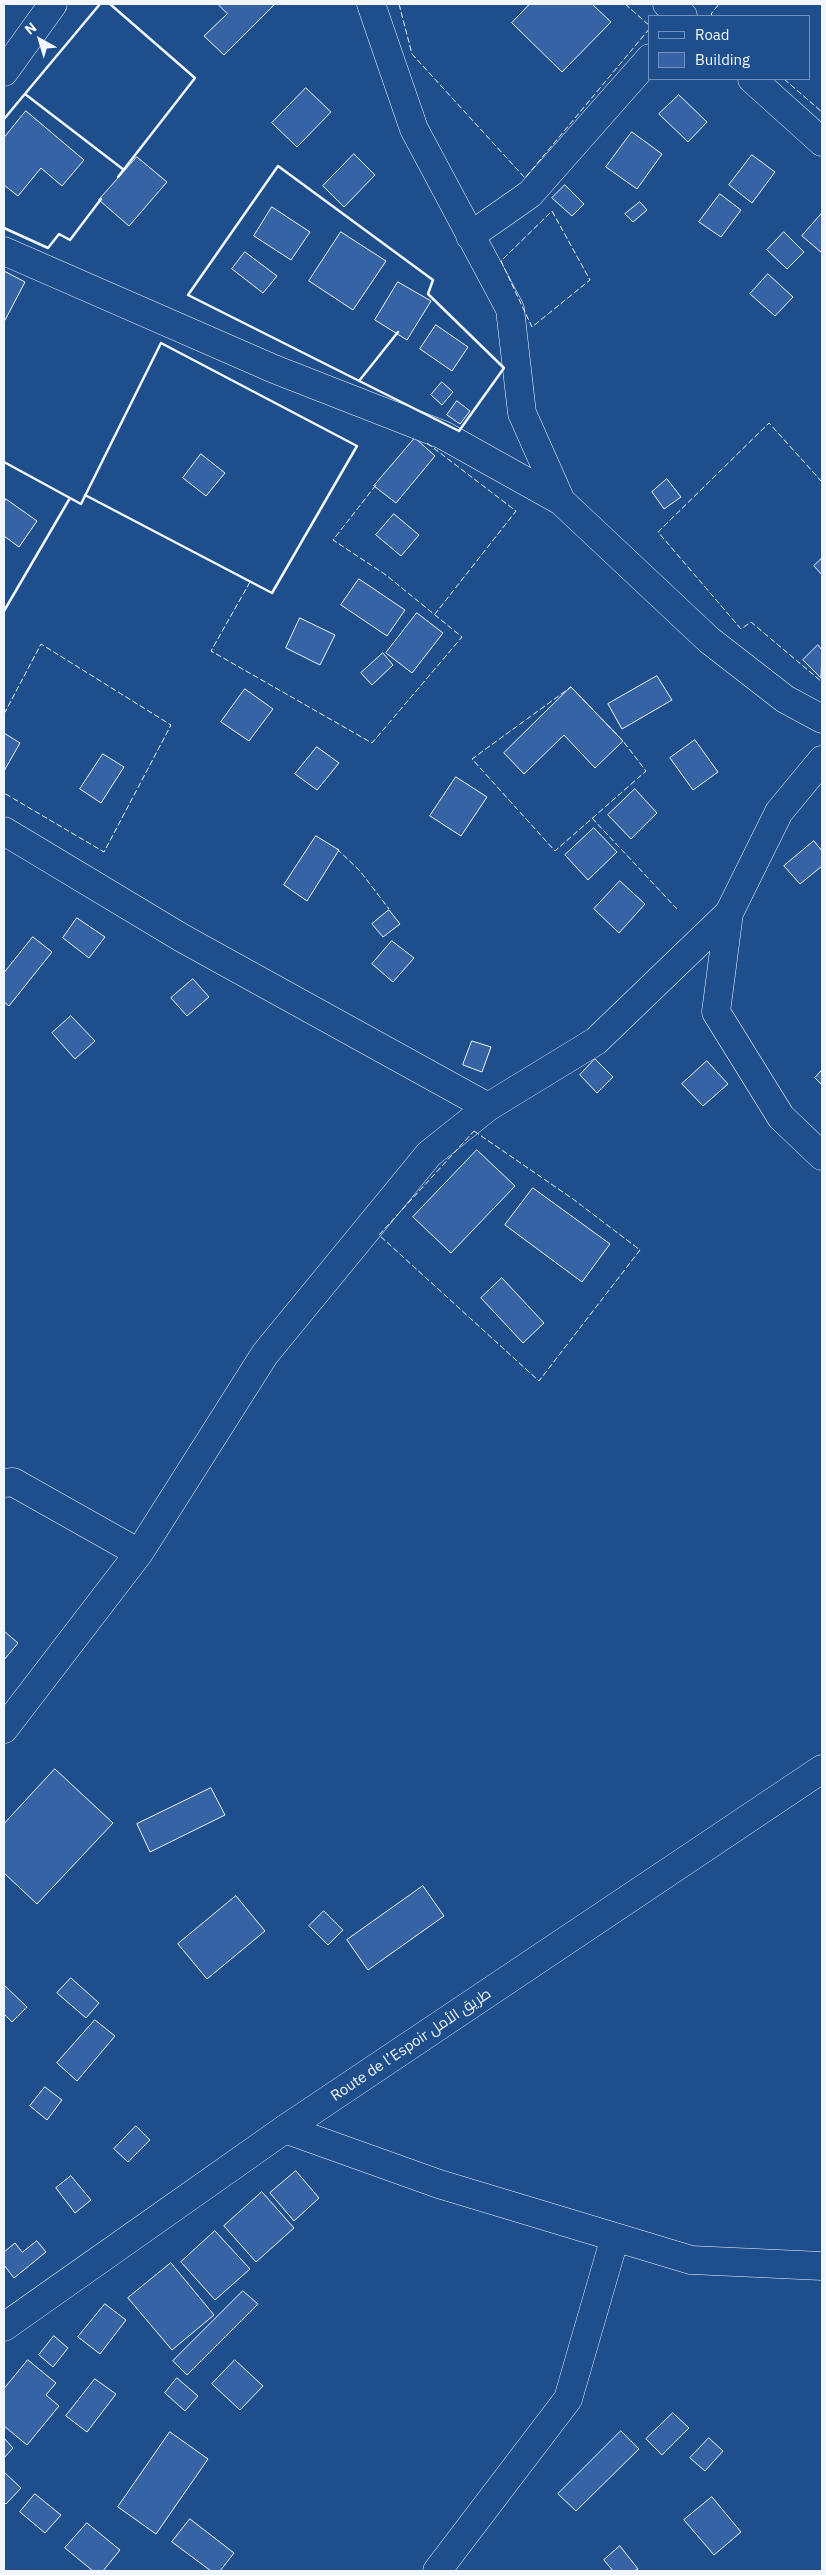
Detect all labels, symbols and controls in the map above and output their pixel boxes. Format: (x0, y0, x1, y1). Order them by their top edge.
north arrow (15, 15, 65, 65)
legend (648, 15, 811, 80)
text: N (21, 18, 40, 39)
text: Road (695, 25, 730, 44)
text: Building (695, 50, 750, 69)
street label: Route de l’Espoir طريق الأمل (327, 1985, 495, 2105)

